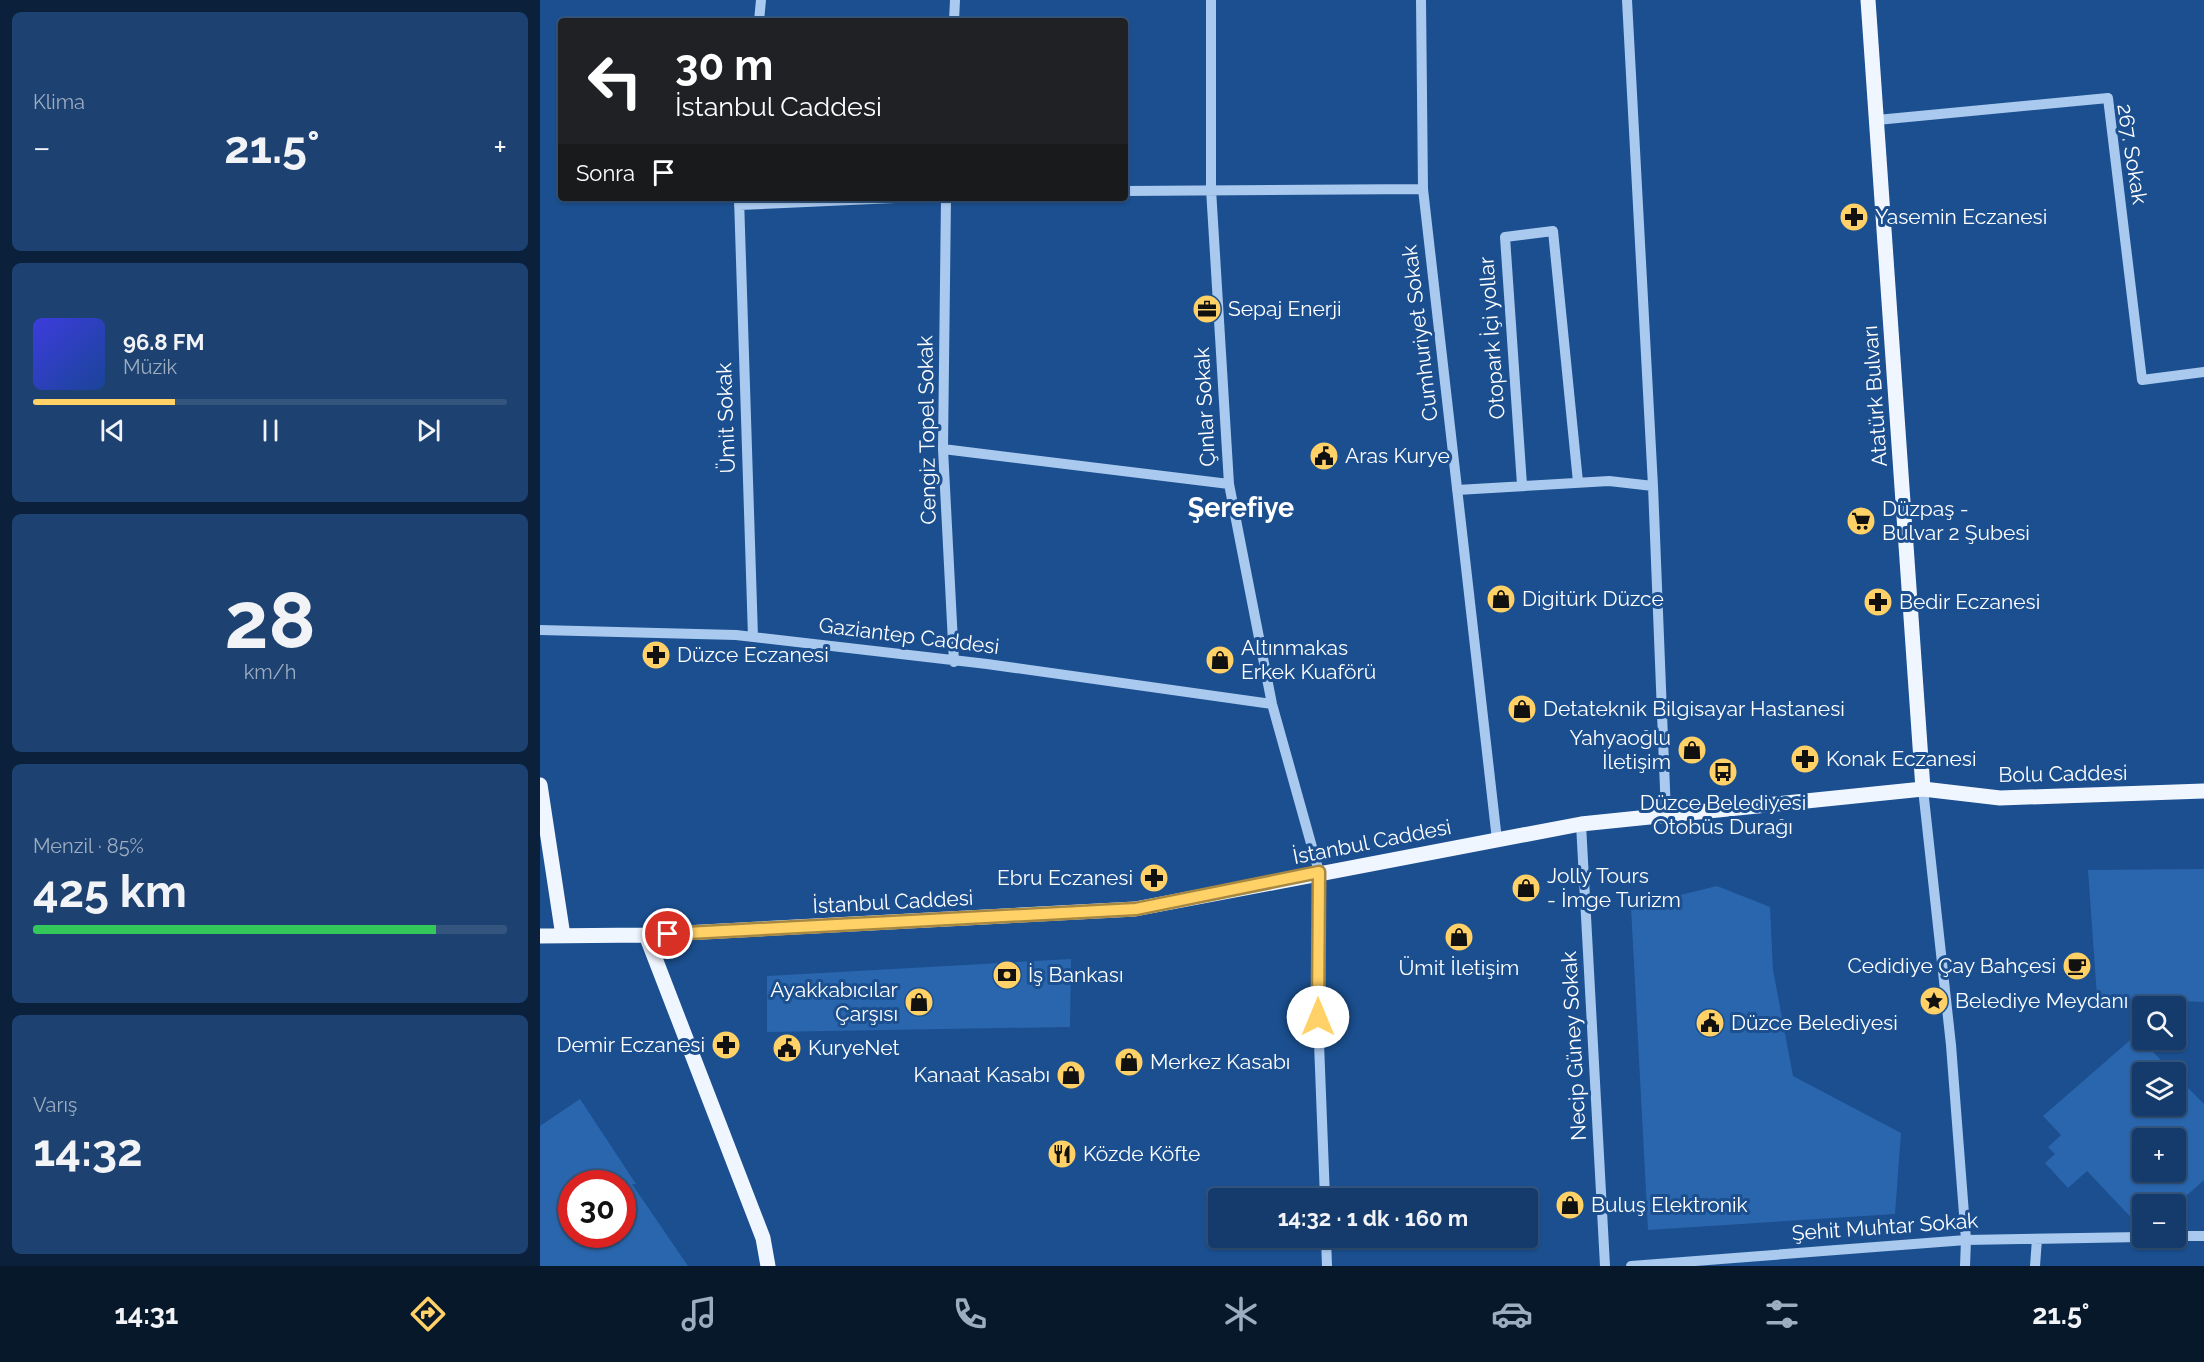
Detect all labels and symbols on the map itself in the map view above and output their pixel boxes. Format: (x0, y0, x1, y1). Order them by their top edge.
street label: 267. Sokak (2112, 102, 2153, 206)
pharmacy icon: Yasemin Eczanesi (1838, 201, 1870, 233)
place label: Yasemin Eczanesi (1875, 204, 2047, 229)
street label: Cumhuriyet Sokak (1396, 244, 1443, 423)
street label: Otopark İçi yollar (1473, 255, 1510, 420)
office icon: Sepaj Enerji (1191, 293, 1223, 325)
place label: Sepaj Enerji (1228, 296, 1341, 321)
street label: Atatürk Bulvarı (1857, 325, 1892, 468)
street label: Cengiz Topel Sokak (912, 335, 941, 525)
street label: Çınlar Sokak (1189, 347, 1220, 467)
street label: Ümit Sokak (711, 362, 740, 474)
public building icon: Aras Kurye (1308, 440, 1340, 472)
place label: Aras Kurye (1345, 443, 1450, 468)
district label: Şerefiye (1188, 492, 1294, 523)
place label: Düzpaş - Bulvar 2 Şubesi (1882, 496, 2030, 545)
supermarket icon: Düzpaş - Bulvar 2 Şubesi (1845, 505, 1877, 537)
shop icon: Digitürk Düzce (1485, 583, 1517, 615)
place label: Digitürk Düzce (1522, 586, 1664, 611)
pharmacy icon: Bedir Eczanesi (1862, 586, 1894, 618)
place label: Bedir Eczanesi (1899, 589, 2040, 614)
street label: Gaziantep Caddesi (817, 612, 1001, 659)
place label: Altınmakas Erkek Kuaförü (1241, 635, 1376, 684)
pharmacy icon: Düzce Eczanesi (640, 639, 672, 671)
place label: Düzce Eczanesi (677, 642, 829, 667)
shop icon: Altınmakas Erkek Kuaförü (1204, 644, 1236, 676)
shop icon: Detateknik Bilgisayar Hastanesi (1506, 693, 1538, 725)
place label: Detateknik Bilgisayar Hastanesi (1543, 696, 1845, 721)
place label: Yahyaoğlu İletişim (1570, 725, 1671, 774)
shop icon: Yahyaoğlu İletişim (1676, 734, 1708, 766)
pharmacy icon: Konak Eczanesi (1789, 743, 1821, 775)
place label: Konak Eczanesi (1826, 746, 1977, 771)
bus stop icon: Düzce Belediyesi Otobüs Durağı (1707, 756, 1739, 788)
street label: Bolu Caddesi (1998, 760, 2128, 787)
place label: Düzce Belediyesi Otobüs Durağı (1640, 790, 1806, 839)
street label: İstanbul Caddesi (1291, 814, 1453, 869)
pharmacy icon: Ebru Eczanesi (1138, 862, 1170, 894)
place label: Jolly Tours - İmge Turizm (1547, 863, 1681, 912)
place label: Ebru Eczanesi (997, 865, 1133, 890)
shop icon: Jolly Tours - İmge Turizm (1510, 872, 1542, 904)
street label: İstanbul Caddesi (812, 885, 974, 918)
pin (642, 908, 693, 959)
shop icon: Ümit İletişim (1443, 921, 1475, 953)
cafe icon: Cedidiye Çay Bahçesi (2061, 950, 2093, 982)
street label: Necip Güney Sokak (1556, 951, 1591, 1141)
place label: Cedidiye Çay Bahçesi (1847, 953, 2056, 978)
place label: Ümit İletişim (1399, 955, 1519, 980)
bank icon: İş Bankası (991, 959, 1023, 991)
place label: İş Bankası (1028, 962, 1124, 987)
place label: Ayakkabıcılar Çarşısı (770, 977, 899, 1026)
position arrow (1286, 985, 1350, 1049)
place icon: Belediye Meydanı (1918, 985, 1950, 1017)
shop icon: Ayakkabıcılar Çarşısı (903, 986, 935, 1018)
place label: Belediye Meydanı (1955, 988, 2128, 1013)
public building icon: Düzce Belediyesi (1694, 1007, 1726, 1039)
place label: Düzce Belediyesi (1731, 1010, 1898, 1035)
pharmacy icon: Demir Eczanesi (710, 1029, 742, 1061)
place label: Demir Eczanesi (556, 1032, 705, 1057)
public building icon: KuryeNet (771, 1032, 803, 1064)
place label: KuryeNet (808, 1035, 900, 1060)
shop icon: Merkez Kasabı (1113, 1046, 1145, 1078)
place label: Merkez Kasabı (1150, 1049, 1290, 1074)
shop icon: Kanaat Kasabı (1055, 1059, 1087, 1091)
place label: Kanaat Kasabı (914, 1062, 1050, 1087)
restaurant icon: Közde Köfte (1046, 1138, 1078, 1170)
place label: Közde Köfte (1083, 1141, 1200, 1166)
speed limit sign: 30 (558, 1170, 636, 1248)
shop icon: Buluş Elektronik (1554, 1189, 1586, 1221)
place label: Buluş Elektronik (1591, 1192, 1748, 1217)
street label: Şehit Muhtar Sokak (1791, 1208, 1979, 1245)

